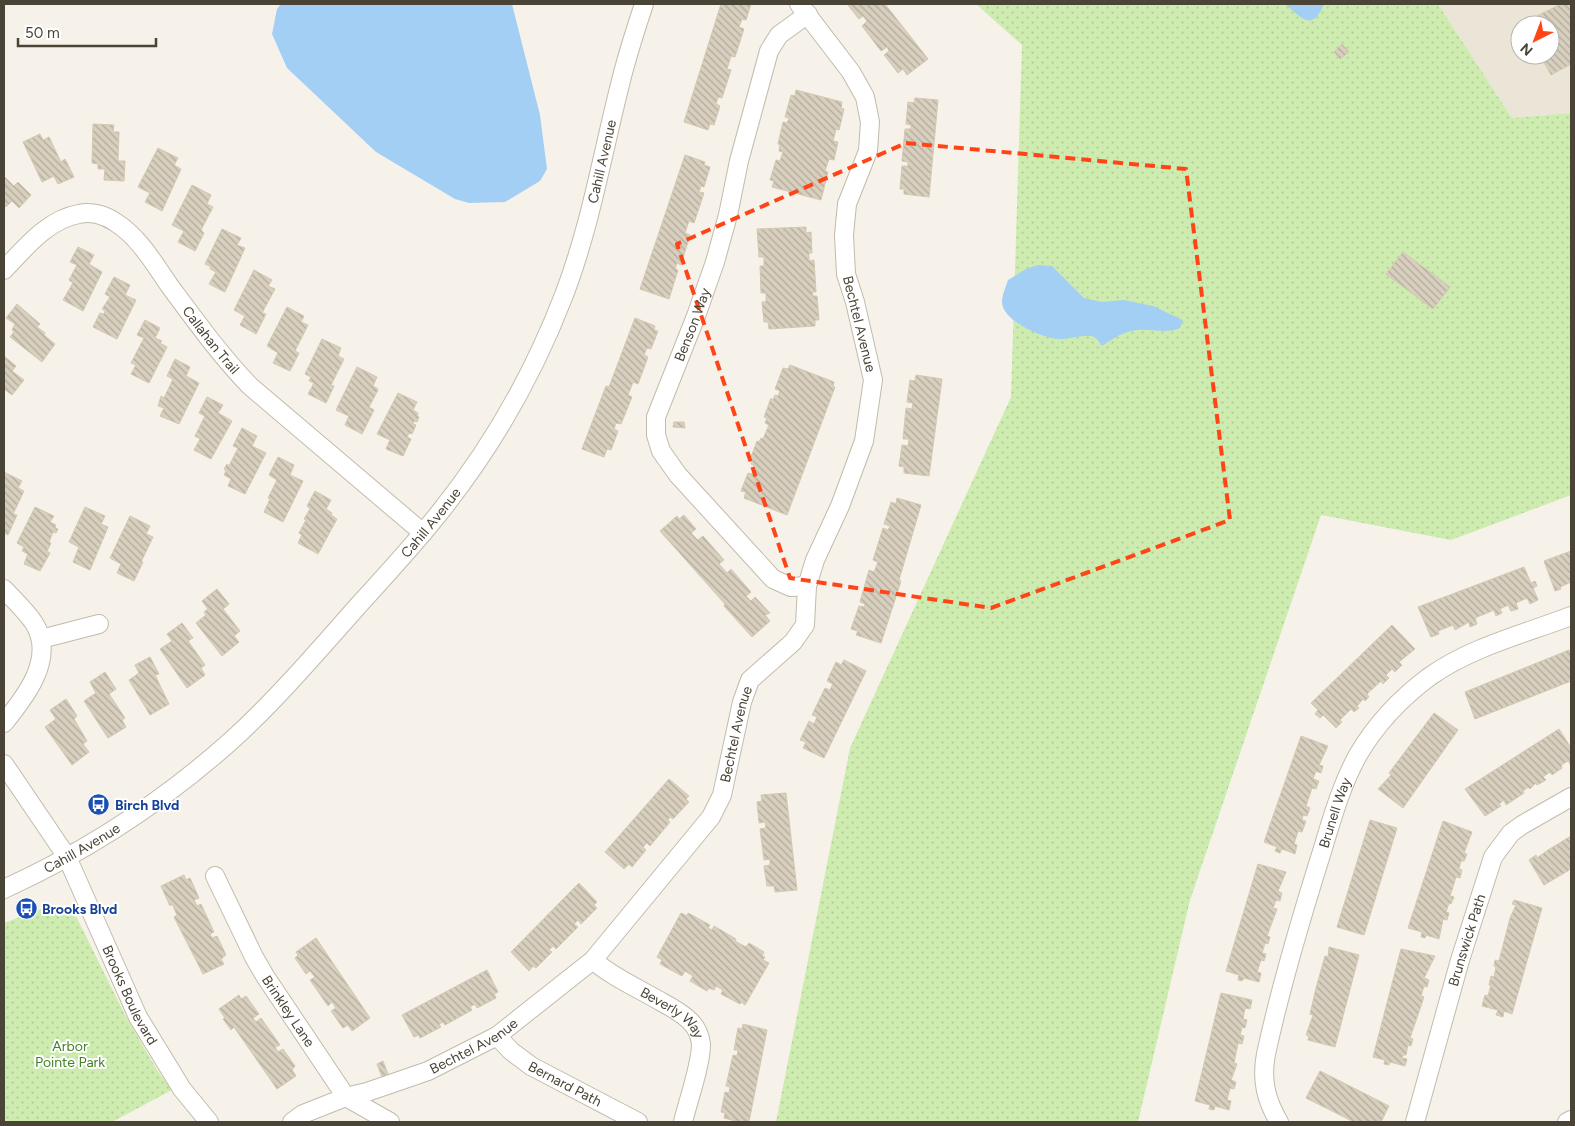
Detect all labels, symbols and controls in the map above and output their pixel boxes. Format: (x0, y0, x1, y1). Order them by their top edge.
scale bar (18, 15, 155, 47)
north arrow (1510, 15, 1560, 65)
text: 50 m (25, 24, 60, 42)
text: N (1517, 39, 1536, 59)
street label: Cahill Avenue (584, 118, 620, 205)
street label: Bechtel Avenue (839, 274, 879, 374)
street label: Benson Way (670, 285, 714, 364)
street label: Callahan Trail (179, 303, 243, 377)
street label: Cahill Avenue (397, 484, 464, 561)
street label: Bechtel Avenue (716, 683, 756, 784)
street label: Brunell Way (1315, 774, 1355, 850)
bus stop icon: Birch Blvd (87, 793, 111, 817)
place label: Birch Blvd (115, 797, 179, 814)
street label: Cahill Avenue (41, 819, 123, 877)
street label: Brunswick Path (1445, 892, 1489, 988)
bus stop icon: Brooks Blvd (14, 897, 38, 921)
place label: Brooks Blvd (42, 901, 117, 918)
street label: Brooks Boulevard (99, 943, 161, 1048)
street label: Brinkley Lane (258, 972, 319, 1050)
street label: Beverly Way (637, 983, 708, 1041)
street label: Bechtel Avenue (427, 1014, 521, 1077)
park label: Arbor Pointe Park (35, 1038, 105, 1071)
street label: Bernard Path (525, 1058, 605, 1110)

